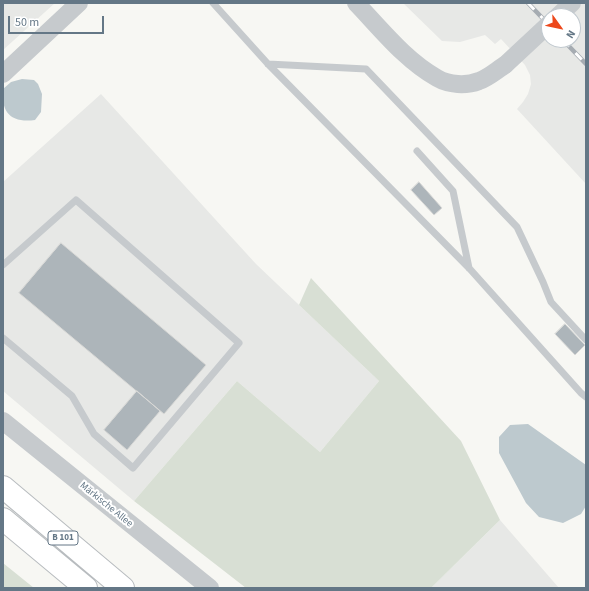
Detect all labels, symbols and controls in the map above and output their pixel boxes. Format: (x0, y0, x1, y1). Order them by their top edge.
scale bar (10, 8, 106, 34)
north arrow (541, 8, 581, 48)
text: 50 m (15, 14, 39, 31)
text: N (562, 27, 579, 41)
street label: Märkische Allee (77, 480, 135, 530)
road number: B 101 (48, 531, 78, 545)

